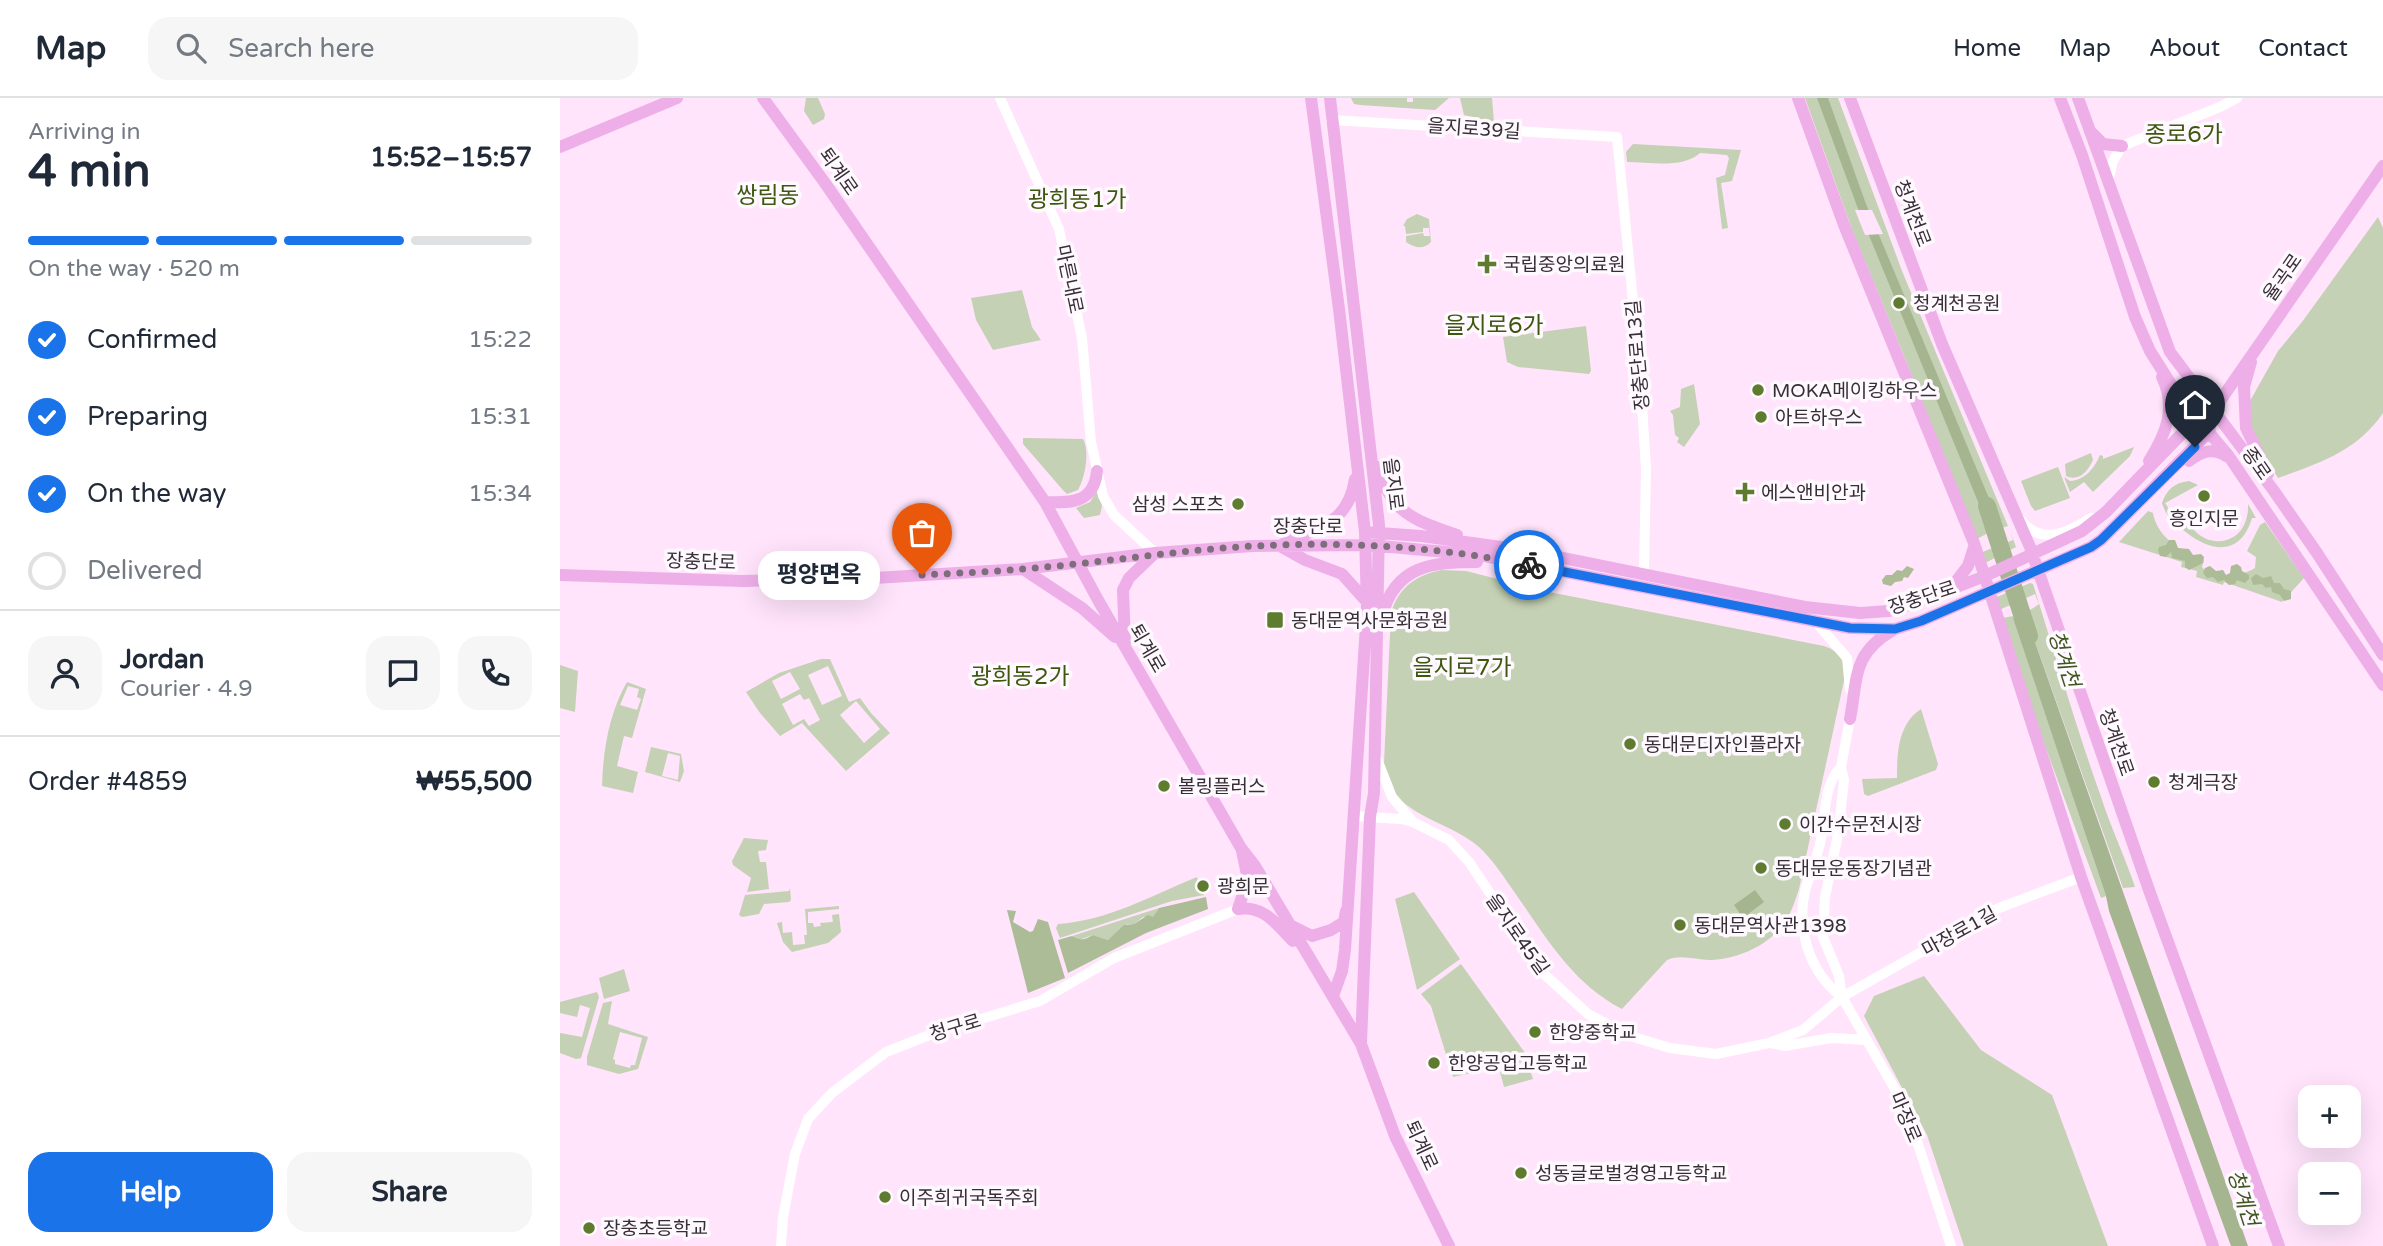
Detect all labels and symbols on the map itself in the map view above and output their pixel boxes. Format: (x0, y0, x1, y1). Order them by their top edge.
street label: 을지로39길 (1426, 115, 1521, 143)
district label: 종로6가 (2145, 121, 2223, 149)
street label: 퇴계로 (814, 144, 862, 199)
street label: 청계천로 (1889, 177, 1935, 250)
district label: 쌍림동 (736, 182, 800, 210)
district label: 광희동1가 (1027, 186, 1127, 214)
street label: 마른내로 (1051, 243, 1087, 316)
street label: 율곡로 (2259, 250, 2307, 305)
marker: 국립중앙의료원 (1477, 254, 1497, 274)
place label: 국립중앙의료원 (1503, 254, 1625, 276)
place label: 청계천공원 (1913, 293, 2000, 315)
marker: 청계천공원 (1891, 295, 1907, 311)
street label: 장충단로13길 (1622, 299, 1654, 411)
district label: 을지로6가 (1444, 312, 1544, 340)
pin (2165, 375, 2225, 447)
place label: MOKA메이킹하우스 (1772, 380, 1937, 402)
marker: MOKA메이킹하우스 (1750, 382, 1766, 398)
place label: 아트하우스 (1775, 407, 1862, 429)
marker: 아트하우스 (1753, 409, 1769, 425)
street label: 종로 (2237, 443, 2275, 484)
street label: 을지로 (1379, 457, 1407, 511)
marker: 에스앤비안과 (1735, 482, 1755, 502)
place label: 에스앤비안과 (1761, 482, 1866, 504)
marker: 흥인지문 (2196, 488, 2212, 504)
place label: 삼성 스포츠 (1132, 494, 1224, 516)
marker: 삼성 스포츠 (1230, 496, 1246, 512)
pin (892, 503, 952, 575)
place label: 흥인지문 (2169, 508, 2239, 530)
street label: 장충단로 (1273, 516, 1343, 538)
courier (1494, 530, 1564, 600)
street label: 장충단로 (666, 550, 736, 574)
callout: 평양면옥 (758, 550, 880, 600)
street label: 장충단로 (1886, 577, 1959, 619)
marker: 동대문역사문화공원 (1265, 610, 1285, 630)
place label: 동대문역사문화공원 (1291, 610, 1448, 632)
street label: 퇴계로 (1124, 620, 1170, 677)
water label: 청계천 (2043, 628, 2085, 693)
district label: 을지로7가 (1412, 654, 1512, 682)
district label: 광희동2가 (970, 663, 1070, 691)
street label: 청계천로 (2094, 706, 2138, 779)
place label: 동대문디자인플라자 (1644, 734, 1801, 756)
marker: 동대문디자인플라자 (1622, 736, 1638, 752)
place label: 청계극장 (2168, 772, 2238, 794)
marker: 청계극장 (2146, 774, 2162, 790)
place label: 볼링플러스 (1178, 776, 1265, 798)
marker: 볼링플러스 (1156, 778, 1172, 794)
place label: 이간수문전시장 (1799, 814, 1921, 836)
marker: 이간수문전시장 (1777, 816, 1793, 832)
place label: 동대문운동장기념관 (1775, 858, 1932, 880)
marker: 동대문운동장기념관 (1753, 860, 1769, 876)
place label: 광희문 (1217, 876, 1269, 898)
marker: 광희문 (1195, 878, 1211, 894)
street label: 을지로45길 (1481, 890, 1553, 979)
street label: 마장로1길 (1918, 902, 2001, 961)
place label: 동대문역사관1398 (1694, 915, 1847, 937)
marker: 동대문역사관1398 (1672, 917, 1688, 933)
street label: 청구로 (927, 1010, 984, 1046)
place label: 한양중학교 (1549, 1022, 1636, 1044)
marker: 한양중학교 (1527, 1024, 1543, 1040)
place label: 한양공업고등학교 (1448, 1053, 1588, 1075)
marker: 한양공업고등학교 (1426, 1055, 1442, 1071)
street label: 마장로 (1885, 1089, 1925, 1146)
street label: 퇴계로 (1400, 1117, 1442, 1174)
place label: 성동글로벌경영고등학교 (1535, 1163, 1727, 1185)
marker: 성동글로벌경영고등학교 (1513, 1165, 1529, 1181)
water label: 청계천 (2222, 1167, 2264, 1232)
place label: 이주희귀국독주회 (899, 1187, 1039, 1209)
marker: 이주희귀국독주회 (877, 1189, 893, 1205)
place label: 장충초등학교 (603, 1218, 708, 1240)
marker: 장충초등학교 (581, 1220, 597, 1236)

